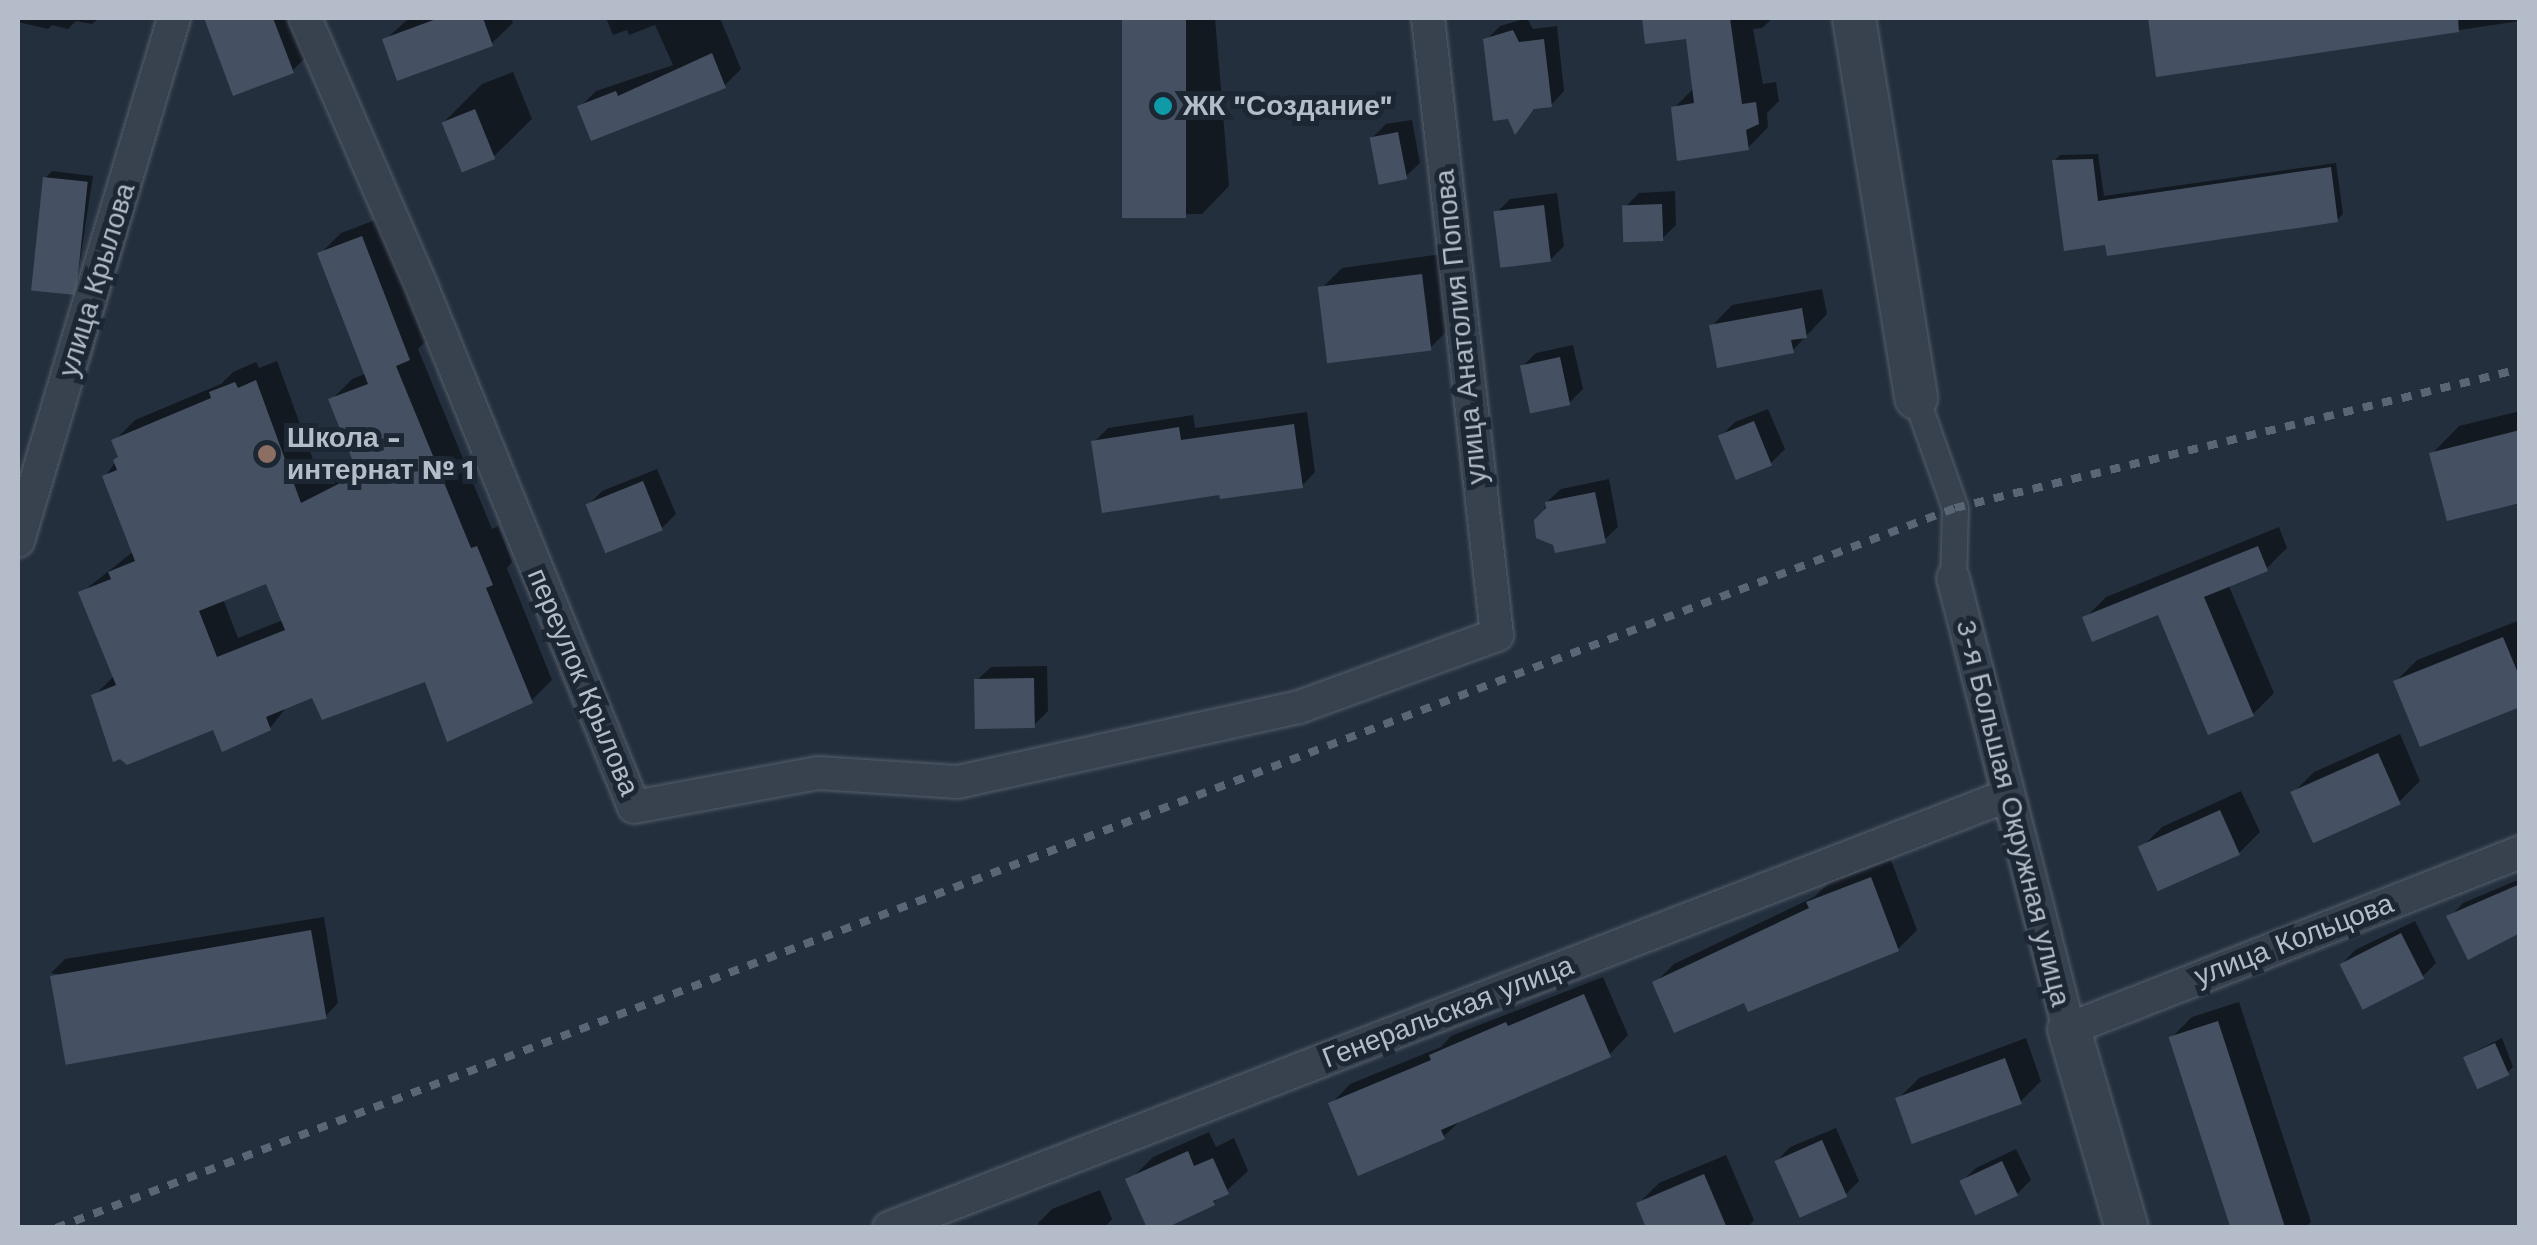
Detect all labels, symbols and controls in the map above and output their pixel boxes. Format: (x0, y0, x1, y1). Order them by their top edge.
place label: ЖК "Создание" (1183, 89, 1392, 123)
marker: ЖК "Создание" (1152, 95, 1174, 117)
street label: улица Анатолия Попова (1428, 168, 1494, 486)
street label: улица Крылова (52, 179, 142, 381)
place label: Школа - интернат № 1 (287, 421, 474, 487)
marker: Школа - интернат № 1 (256, 443, 278, 465)
street label: переулок Крылова (520, 563, 646, 801)
street label: 3-я Большая Окружная улица (1949, 616, 2077, 1010)
street label: улица Кольцова (2190, 887, 2398, 993)
street label: Генеральская улица (1318, 949, 1578, 1075)

